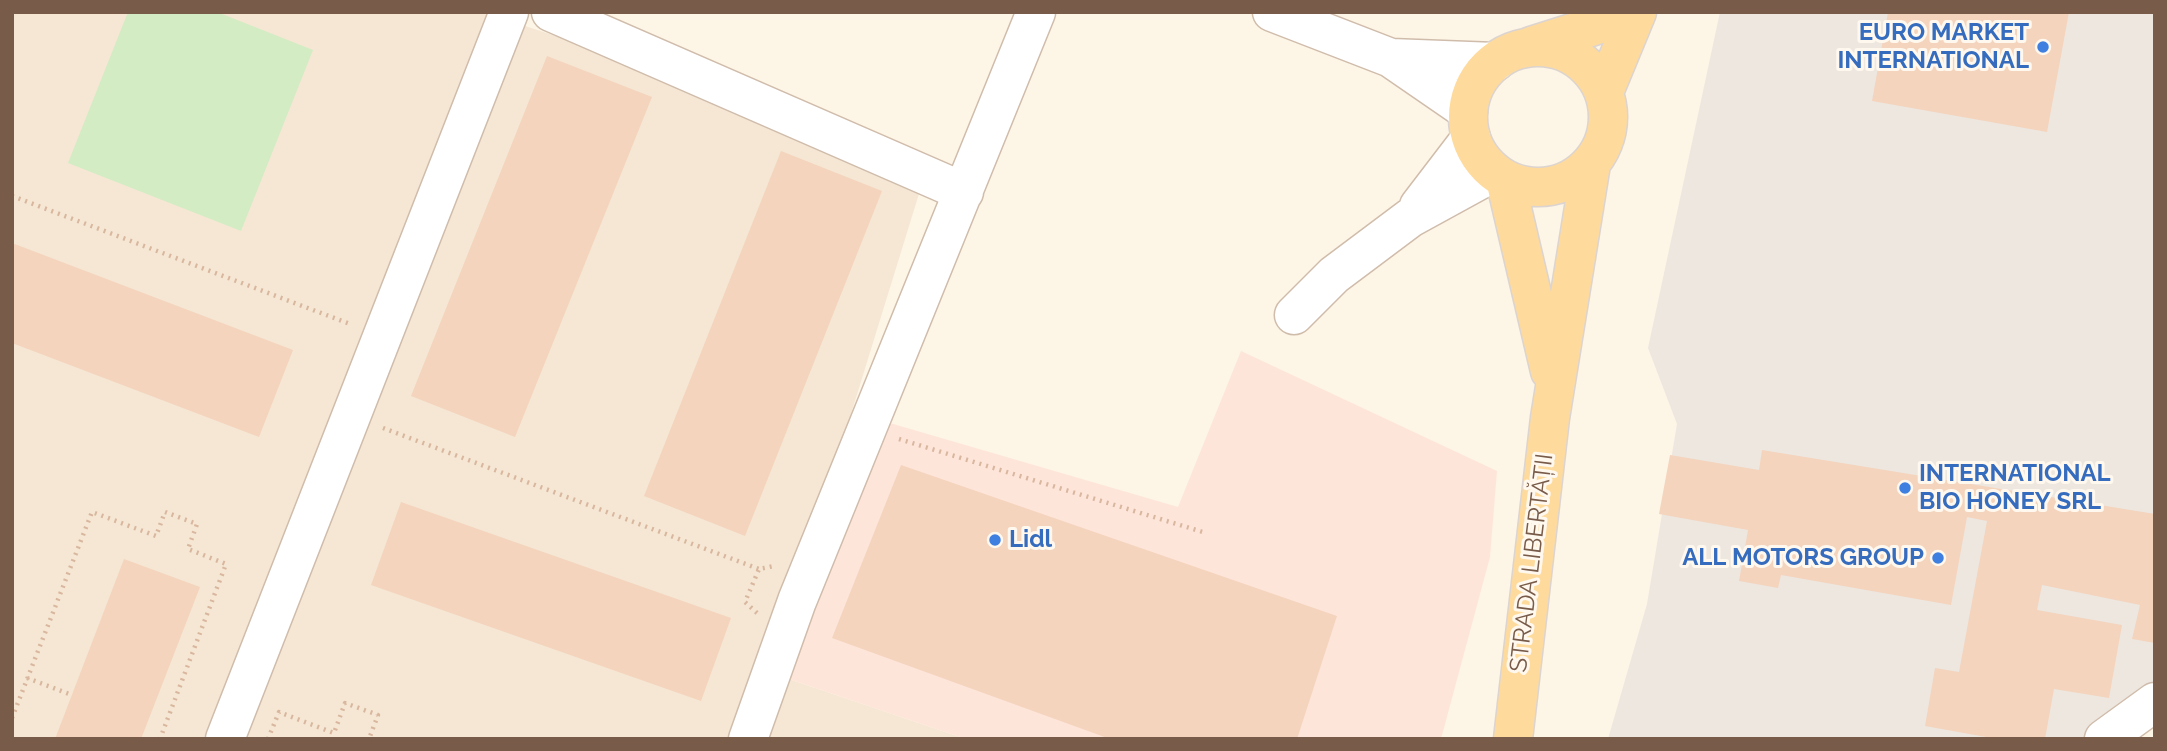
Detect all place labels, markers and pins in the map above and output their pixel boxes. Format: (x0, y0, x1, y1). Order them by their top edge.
place label: EURO MARKET INTERNATIONAL (1837, 19, 2029, 75)
marker: EURO MARKET INTERNATIONAL (2035, 39, 2051, 55)
place label: INTERNATIONAL BIO HONEY SRL (1919, 460, 2111, 516)
marker: INTERNATIONAL BIO HONEY SRL (1897, 480, 1913, 496)
place label: Lidl (1009, 526, 1052, 554)
marker: Lidl (987, 532, 1003, 548)
place label: ALL MOTORS GROUP (1682, 544, 1924, 572)
marker: ALL MOTORS GROUP (1930, 550, 1946, 566)

